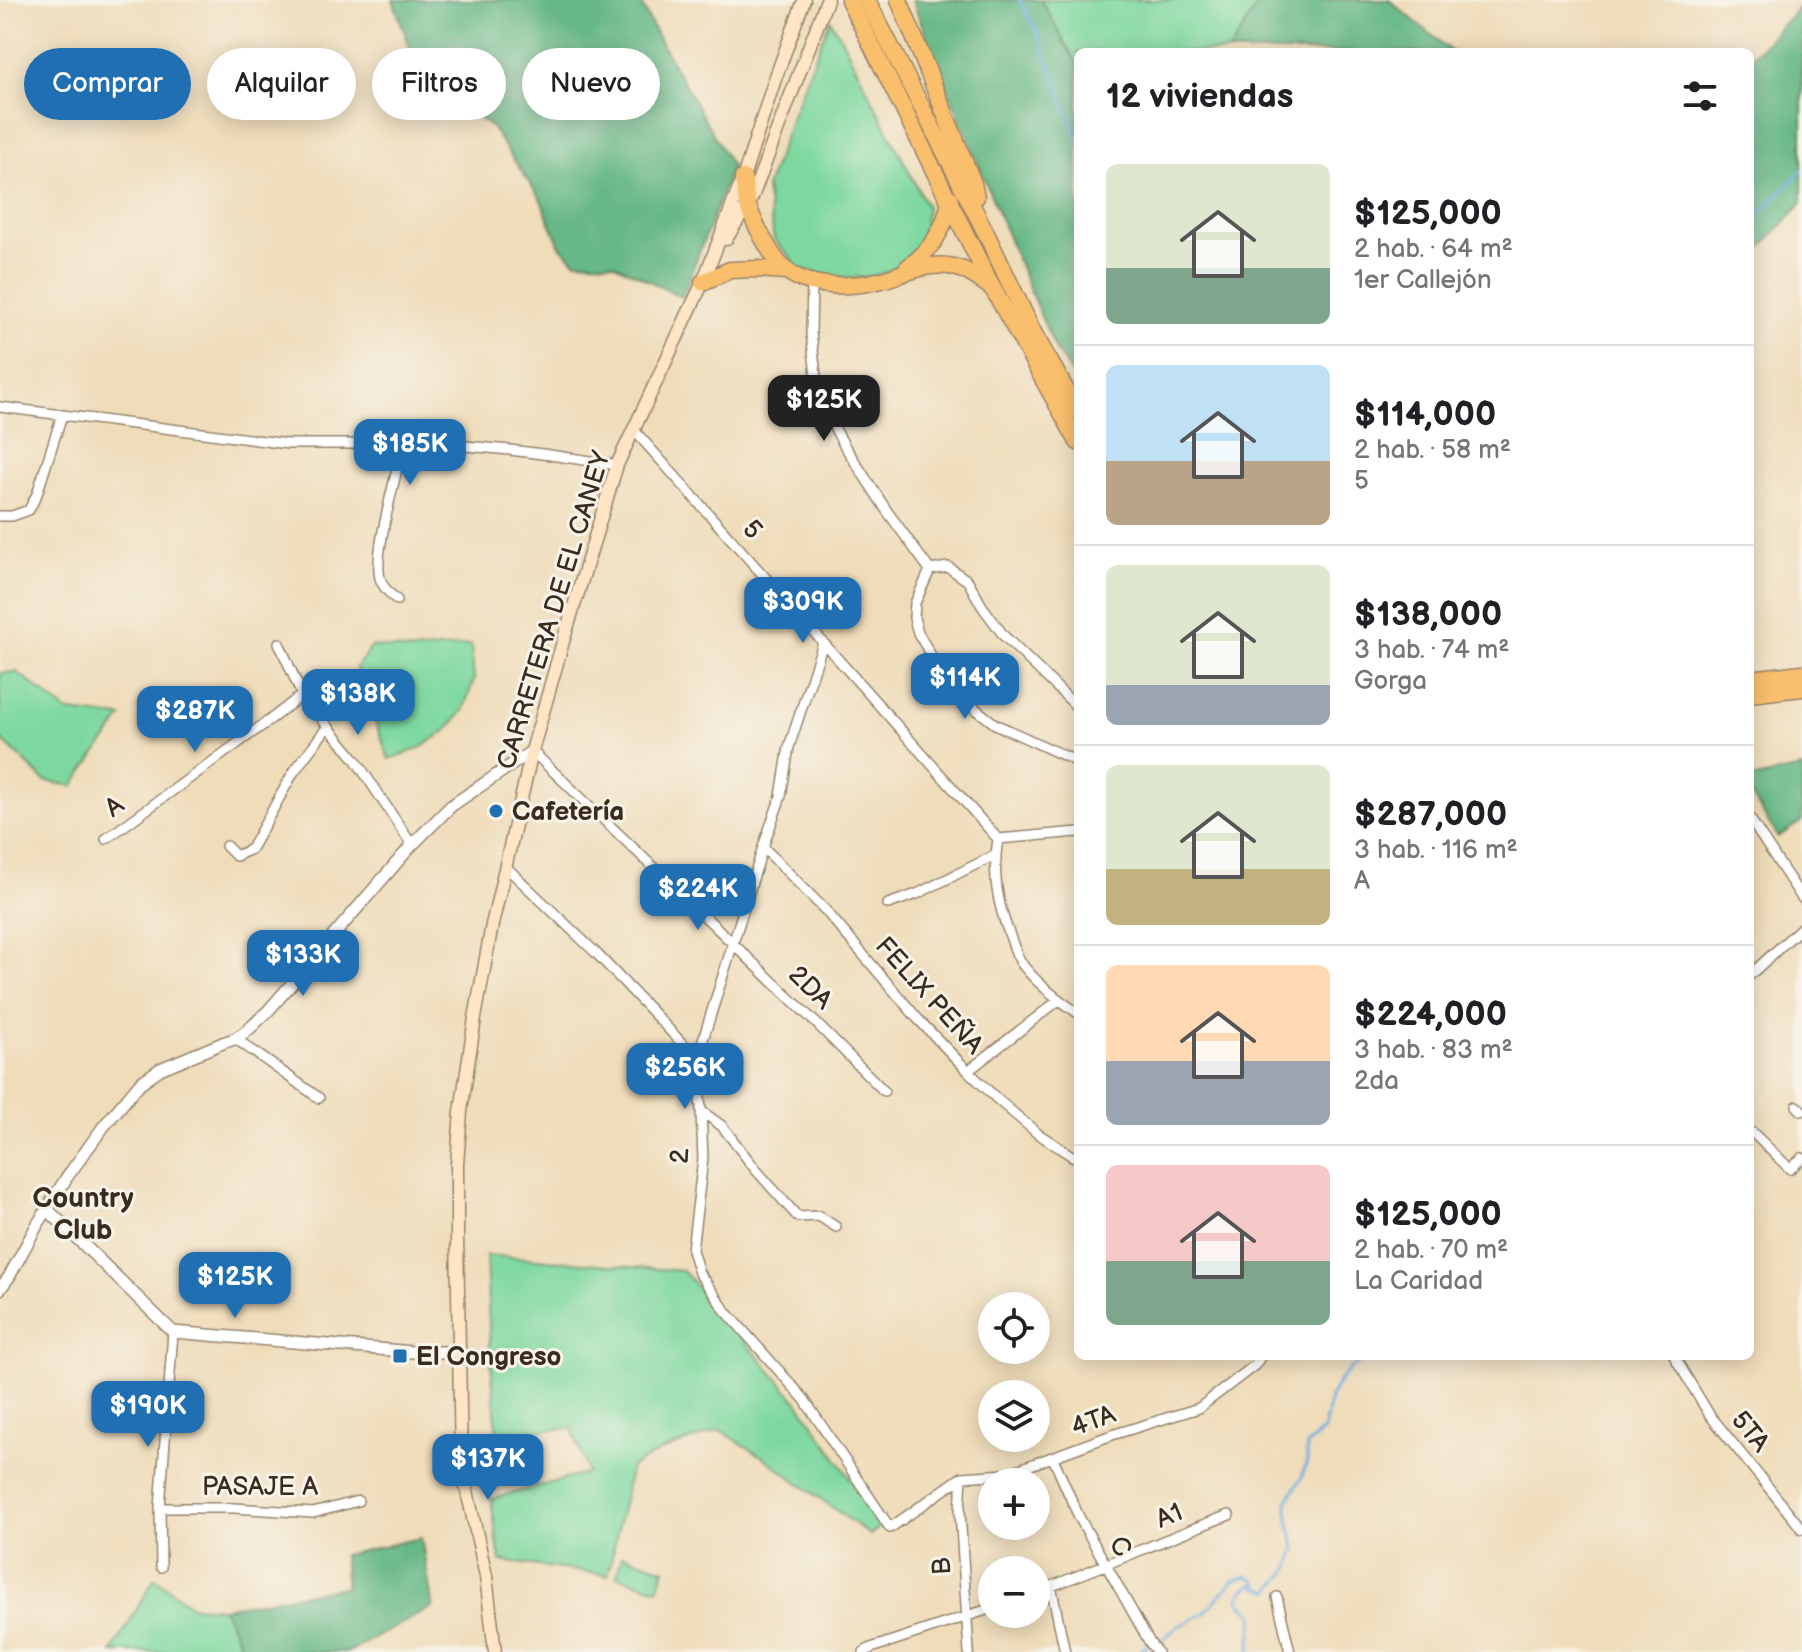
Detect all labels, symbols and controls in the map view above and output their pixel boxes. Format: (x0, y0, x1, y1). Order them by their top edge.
chip: Comprar (24, 48, 191, 120)
chip: Alquilar (207, 48, 356, 120)
chip: Filtros (372, 48, 506, 120)
chip: Nuevo (522, 48, 660, 120)
icon: filters (1678, 74, 1722, 118)
text: 12 viviendas (1106, 76, 1293, 117)
text: $125,000 (1354, 193, 1502, 234)
icon: home (1170, 196, 1266, 292)
text: 2 hab. · 64 m² (1354, 234, 1513, 265)
text: 1er Callejón (1354, 265, 1492, 296)
pin: $125K (768, 375, 880, 443)
text: $125K (786, 385, 862, 416)
text: $114,000 (1354, 394, 1496, 435)
icon: home (1170, 397, 1266, 493)
pin: $185K (354, 419, 466, 487)
text: $185K (372, 429, 448, 460)
text: 2 hab. · 58 m² (1354, 435, 1511, 466)
street label: CARRETERA DE EL CANEY (491, 447, 618, 773)
text: 5 (1354, 466, 1369, 497)
street label: 5 (735, 514, 768, 546)
pin: $309K (747, 577, 859, 645)
text: $309K (762, 587, 844, 618)
text: $138,000 (1354, 594, 1502, 635)
icon: home (1170, 597, 1266, 693)
text: 3 hab. · 74 m² (1354, 635, 1510, 666)
pin: $114K (909, 653, 1021, 721)
text: $114K (929, 663, 1001, 694)
text: Gorga (1354, 666, 1427, 697)
pin: $138K (302, 669, 414, 737)
text: $138K (320, 679, 396, 710)
pin: $287K (139, 686, 251, 754)
text: $287K (155, 696, 235, 727)
street label: A (99, 790, 131, 824)
text: $287,000 (1354, 794, 1507, 835)
place label: Cafetería (512, 797, 624, 828)
icon: home (1170, 797, 1266, 893)
marker: Cafetería (487, 802, 505, 820)
text: 3 hab. · 116 m² (1354, 835, 1518, 866)
pin: $224K (642, 864, 754, 932)
text: A (1354, 866, 1370, 897)
text: $224K (658, 874, 738, 905)
pin: $133K (247, 930, 359, 998)
street label: FELIX PEÑA (868, 930, 990, 1061)
text: $133K (265, 940, 341, 971)
street label: 2DA (781, 960, 839, 1016)
text: $224,000 (1354, 994, 1507, 1035)
icon: home (1170, 997, 1266, 1093)
text: 3 hab. · 83 m² (1354, 1035, 1513, 1066)
pin: $256K (629, 1043, 741, 1111)
text: $256K (644, 1053, 726, 1084)
text: 2da (1354, 1066, 1399, 1097)
street label: 2 (665, 1147, 696, 1164)
district label: Country Club (32, 1182, 134, 1247)
text: $125,000 (1354, 1194, 1502, 1235)
icon: home (1170, 1197, 1266, 1293)
text: 2 hab. · 70 m² (1354, 1235, 1508, 1266)
pin: $125K (179, 1252, 291, 1320)
text: $125K (197, 1262, 273, 1293)
text: La Caridad (1354, 1266, 1483, 1297)
map controls (978, 1292, 1050, 1628)
button: locate (978, 1292, 1050, 1364)
place label: El Congreso (416, 1342, 561, 1373)
marker: El Congreso (391, 1347, 409, 1365)
button: layers (978, 1380, 1050, 1452)
pin: $190K (92, 1381, 204, 1449)
text: $190K (109, 1391, 187, 1422)
street label: 4TA (1067, 1399, 1120, 1444)
street label: 5TA (1724, 1405, 1776, 1459)
pin: $137K (432, 1434, 544, 1502)
text: $137K (450, 1444, 526, 1475)
button: + (978, 1468, 1050, 1540)
street label: PASAJE A (202, 1472, 318, 1503)
street label: A1 (1152, 1497, 1187, 1536)
street label: C (1102, 1531, 1138, 1562)
street label: B (927, 1556, 958, 1576)
button: − (978, 1556, 1050, 1628)

